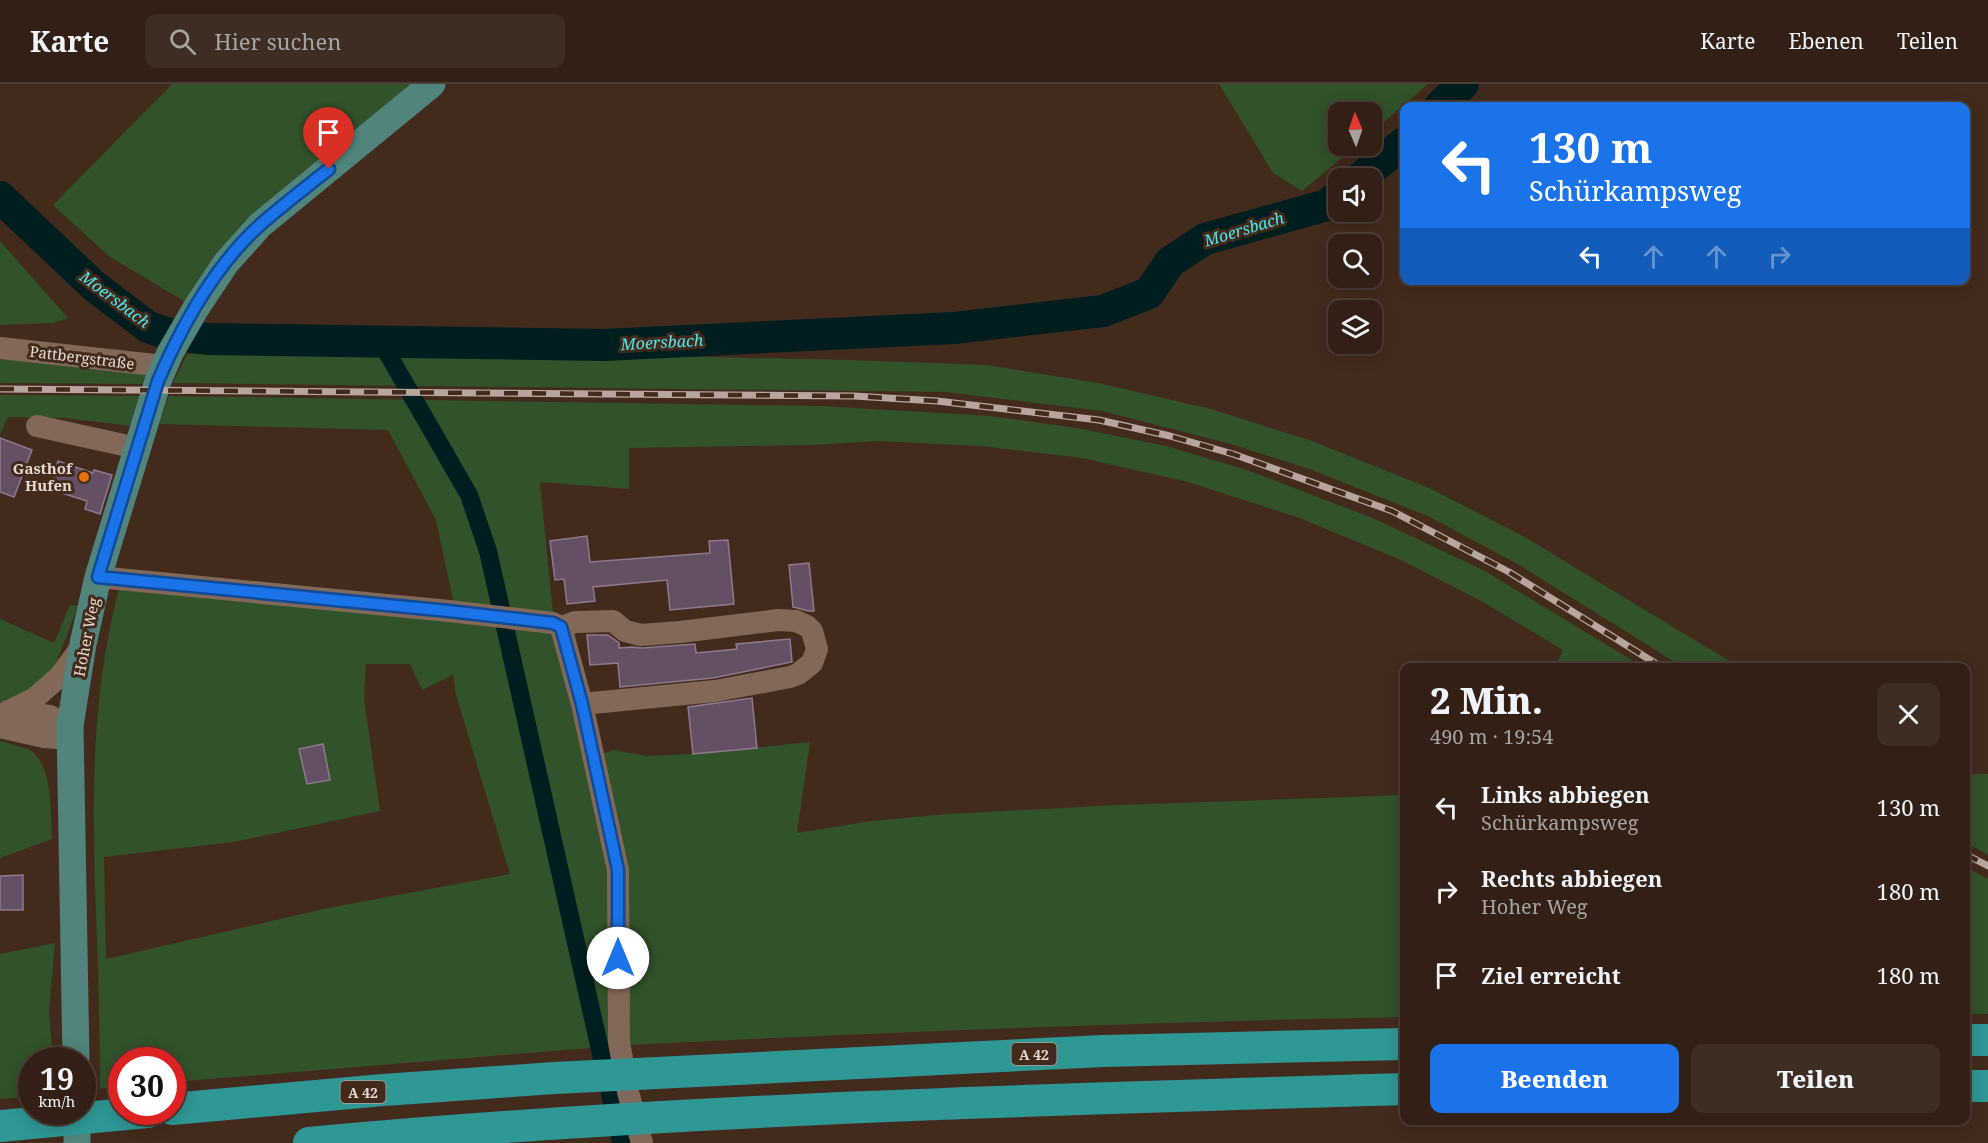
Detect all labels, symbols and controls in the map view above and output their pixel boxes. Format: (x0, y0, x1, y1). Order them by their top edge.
search box (145, 14, 565, 68)
text: Karte (30, 22, 109, 60)
icon: search (166, 25, 199, 58)
text: Hier suchen (214, 26, 341, 56)
text: Karte (1700, 27, 1755, 55)
text: Ebenen (1788, 27, 1864, 55)
text: Teilen (1897, 27, 1958, 55)
north arrow (1328, 102, 1382, 156)
map controls (1328, 102, 1382, 354)
pin (303, 107, 354, 169)
icon: arrive (312, 116, 345, 149)
text: 130 m (1529, 118, 1653, 175)
icon: left (1430, 126, 1508, 204)
button: sound (1328, 168, 1382, 222)
text: Schürkampsweg (1529, 172, 1742, 209)
water label: Moersbach (1200, 206, 1287, 252)
button: search (1328, 234, 1382, 288)
icon: left (1574, 240, 1607, 273)
icon: ahead (1637, 240, 1670, 273)
icon: ahead (1700, 240, 1733, 273)
icon: right (1763, 240, 1796, 273)
water label: Moersbach (75, 265, 155, 333)
button: layers (1328, 300, 1382, 354)
water label: Moersbach (619, 329, 704, 355)
street label: Pattbergstraße (28, 341, 136, 373)
place label: Gasthof Hufen (13, 458, 74, 495)
marker: Gasthof Hufen (77, 470, 91, 484)
street label: Hoher Weg (69, 596, 103, 678)
text: 2 Min. (1430, 676, 1543, 725)
button: close (1877, 683, 1940, 746)
text: 490 m · 19:54 (1430, 723, 1553, 750)
text: Links abbiegen (1481, 779, 1650, 809)
icon: left (1430, 791, 1463, 824)
text: 130 m (1877, 792, 1940, 822)
text: Schürkampsweg (1481, 809, 1638, 836)
text: Rechts abbiegen (1481, 863, 1662, 893)
icon: right (1430, 875, 1463, 908)
text: 180 m (1877, 876, 1940, 906)
text: Hoher Weg (1481, 893, 1588, 920)
position arrow (586, 926, 650, 990)
icon: arrive (1430, 959, 1463, 992)
text: Ziel erreicht (1481, 960, 1621, 990)
text: 180 m (1877, 960, 1940, 990)
road number: A 42 (1012, 1043, 1056, 1065)
button: Beenden (1430, 1044, 1679, 1113)
button: Teilen (1691, 1044, 1940, 1113)
speed limit sign: 30 (108, 1047, 186, 1125)
text: 19 (40, 1058, 74, 1099)
road number: A 42 (340, 1081, 386, 1103)
text: km/h (39, 1091, 75, 1111)

